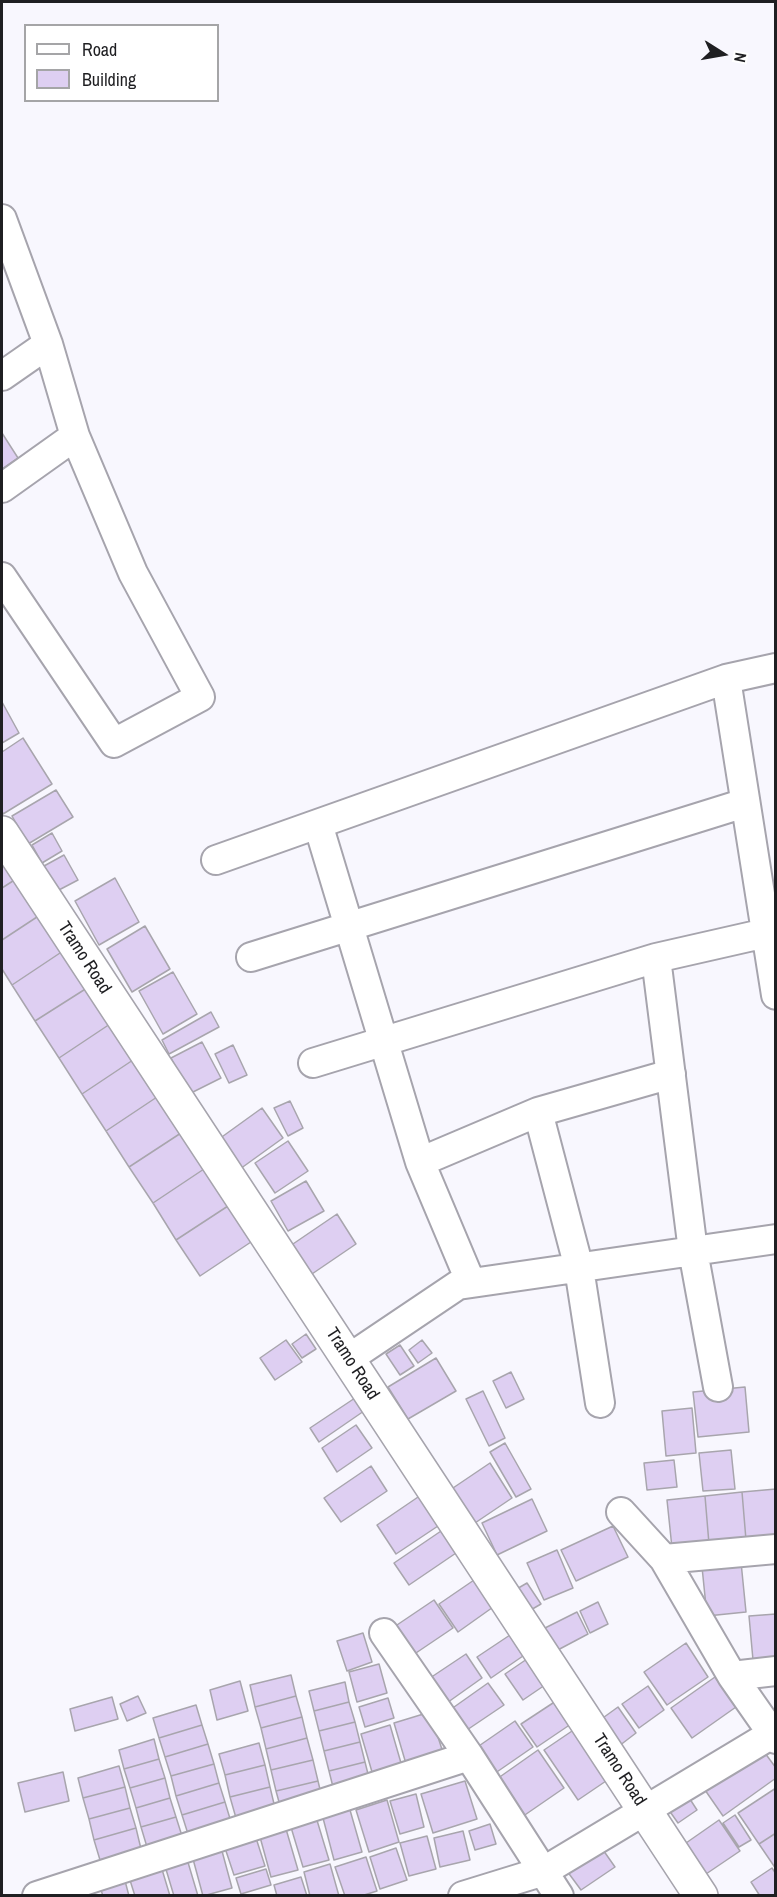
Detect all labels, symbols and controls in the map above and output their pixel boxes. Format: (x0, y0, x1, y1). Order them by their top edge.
legend (24, 24, 219, 102)
north arrow (693, 24, 753, 84)
text: Road (82, 37, 117, 62)
text: N (729, 51, 752, 64)
text: Building (82, 67, 136, 92)
street label: Tramo Road (53, 918, 115, 998)
street label: Tramo Road (321, 1324, 383, 1404)
street label: Tramo Road (588, 1730, 650, 1810)

